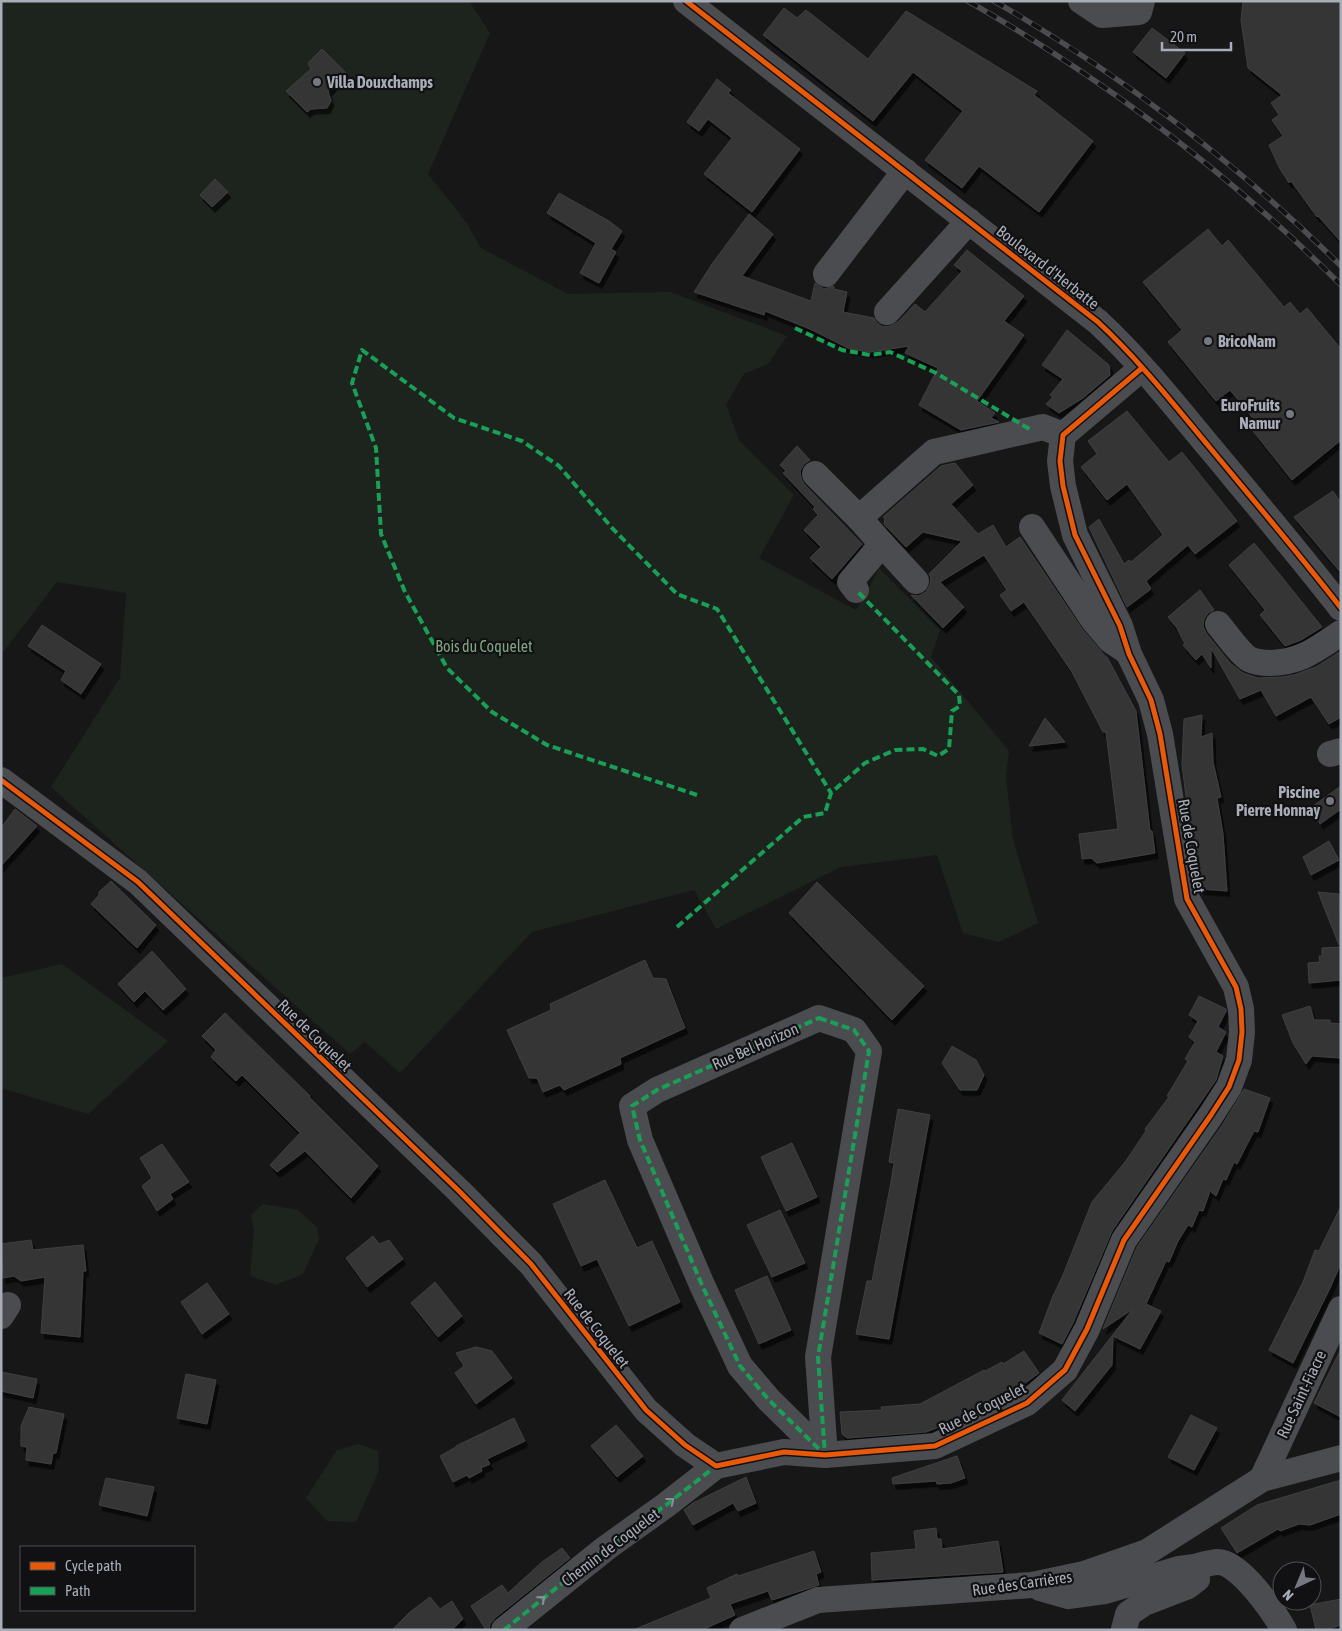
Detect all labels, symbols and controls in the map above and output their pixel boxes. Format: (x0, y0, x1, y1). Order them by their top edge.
scale bar (1162, 20, 1231, 52)
text: 20 m (1170, 28, 1197, 45)
place label: Villa Douxchamps (326, 73, 433, 91)
marker: Villa Douxchamps (311, 76, 323, 88)
street label: Boulevard d'Herbatte (993, 221, 1103, 313)
place label: BricoNam (1218, 332, 1276, 350)
marker: BricoNam (1202, 335, 1214, 347)
place label: EuroFruits Namur (1221, 396, 1280, 432)
marker: EuroFruits Namur (1284, 408, 1296, 420)
park label: Bois du Coquelet (435, 637, 533, 656)
place label: Piscine Pierre Honnay (1236, 783, 1320, 819)
marker: Piscine Pierre Honnay (1324, 795, 1336, 807)
street label: Rue de Coquelet (1174, 797, 1209, 895)
street label: Rue de Coquelet (274, 995, 356, 1076)
street label: Rue Bel Horizon (709, 1019, 801, 1073)
street label: Rue de Coquelet (560, 1285, 634, 1372)
street label: Rue Saint-Fiacre (1273, 1347, 1329, 1441)
street label: Rue de Coquelet (935, 1378, 1029, 1439)
one-way arrow (665, 1498, 675, 1507)
street label: Chemin de Coquelet (558, 1504, 663, 1590)
legend (20, 1546, 195, 1611)
text: Cycle path (65, 1557, 122, 1574)
north arrow (1272, 1561, 1322, 1611)
street label: Rue des Carrières (971, 1567, 1073, 1599)
text: Path (65, 1582, 91, 1599)
text: N (1279, 1587, 1296, 1604)
one-way arrow (536, 1597, 545, 1605)

